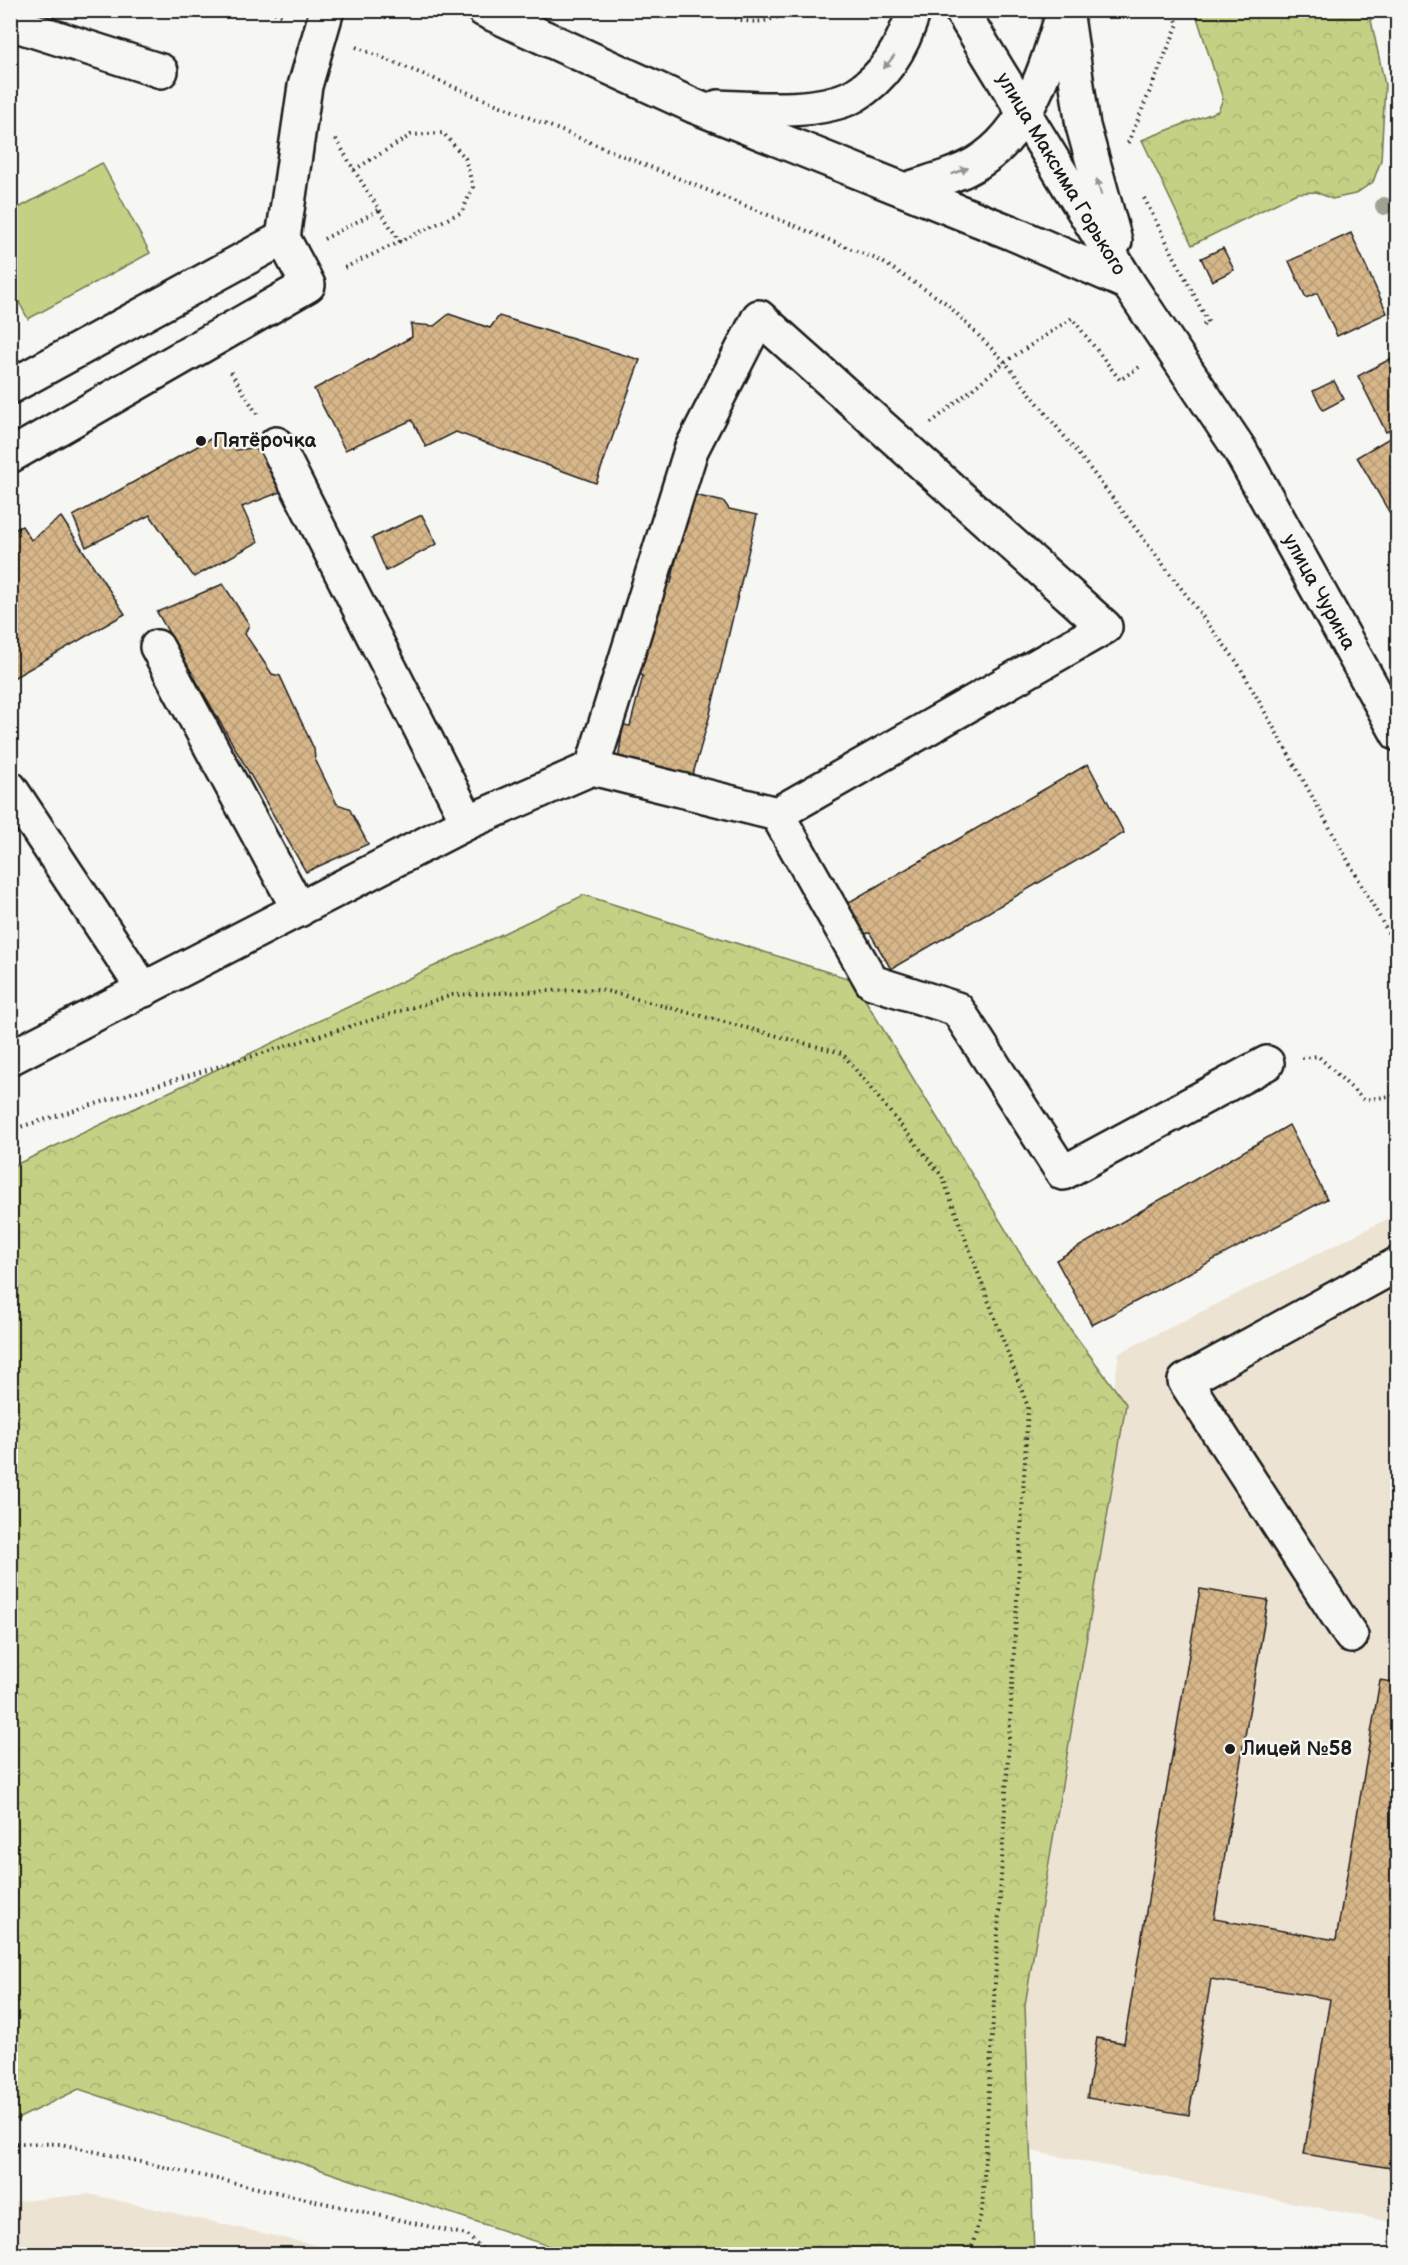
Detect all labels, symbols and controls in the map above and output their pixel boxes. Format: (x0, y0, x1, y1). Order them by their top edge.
one-way arrow (884, 55, 896, 70)
street label: улица Максима Горького (991, 68, 1131, 280)
one-way arrow (951, 165, 969, 175)
one-way arrow (1094, 178, 1103, 196)
place label: Пятёрочка (213, 429, 316, 453)
marker: Пятёрочка (194, 434, 208, 448)
street label: улица Чурина (1277, 530, 1361, 654)
place label: Лицей №58 (1241, 1737, 1352, 1761)
marker: Лицей №58 (1223, 1742, 1237, 1756)

